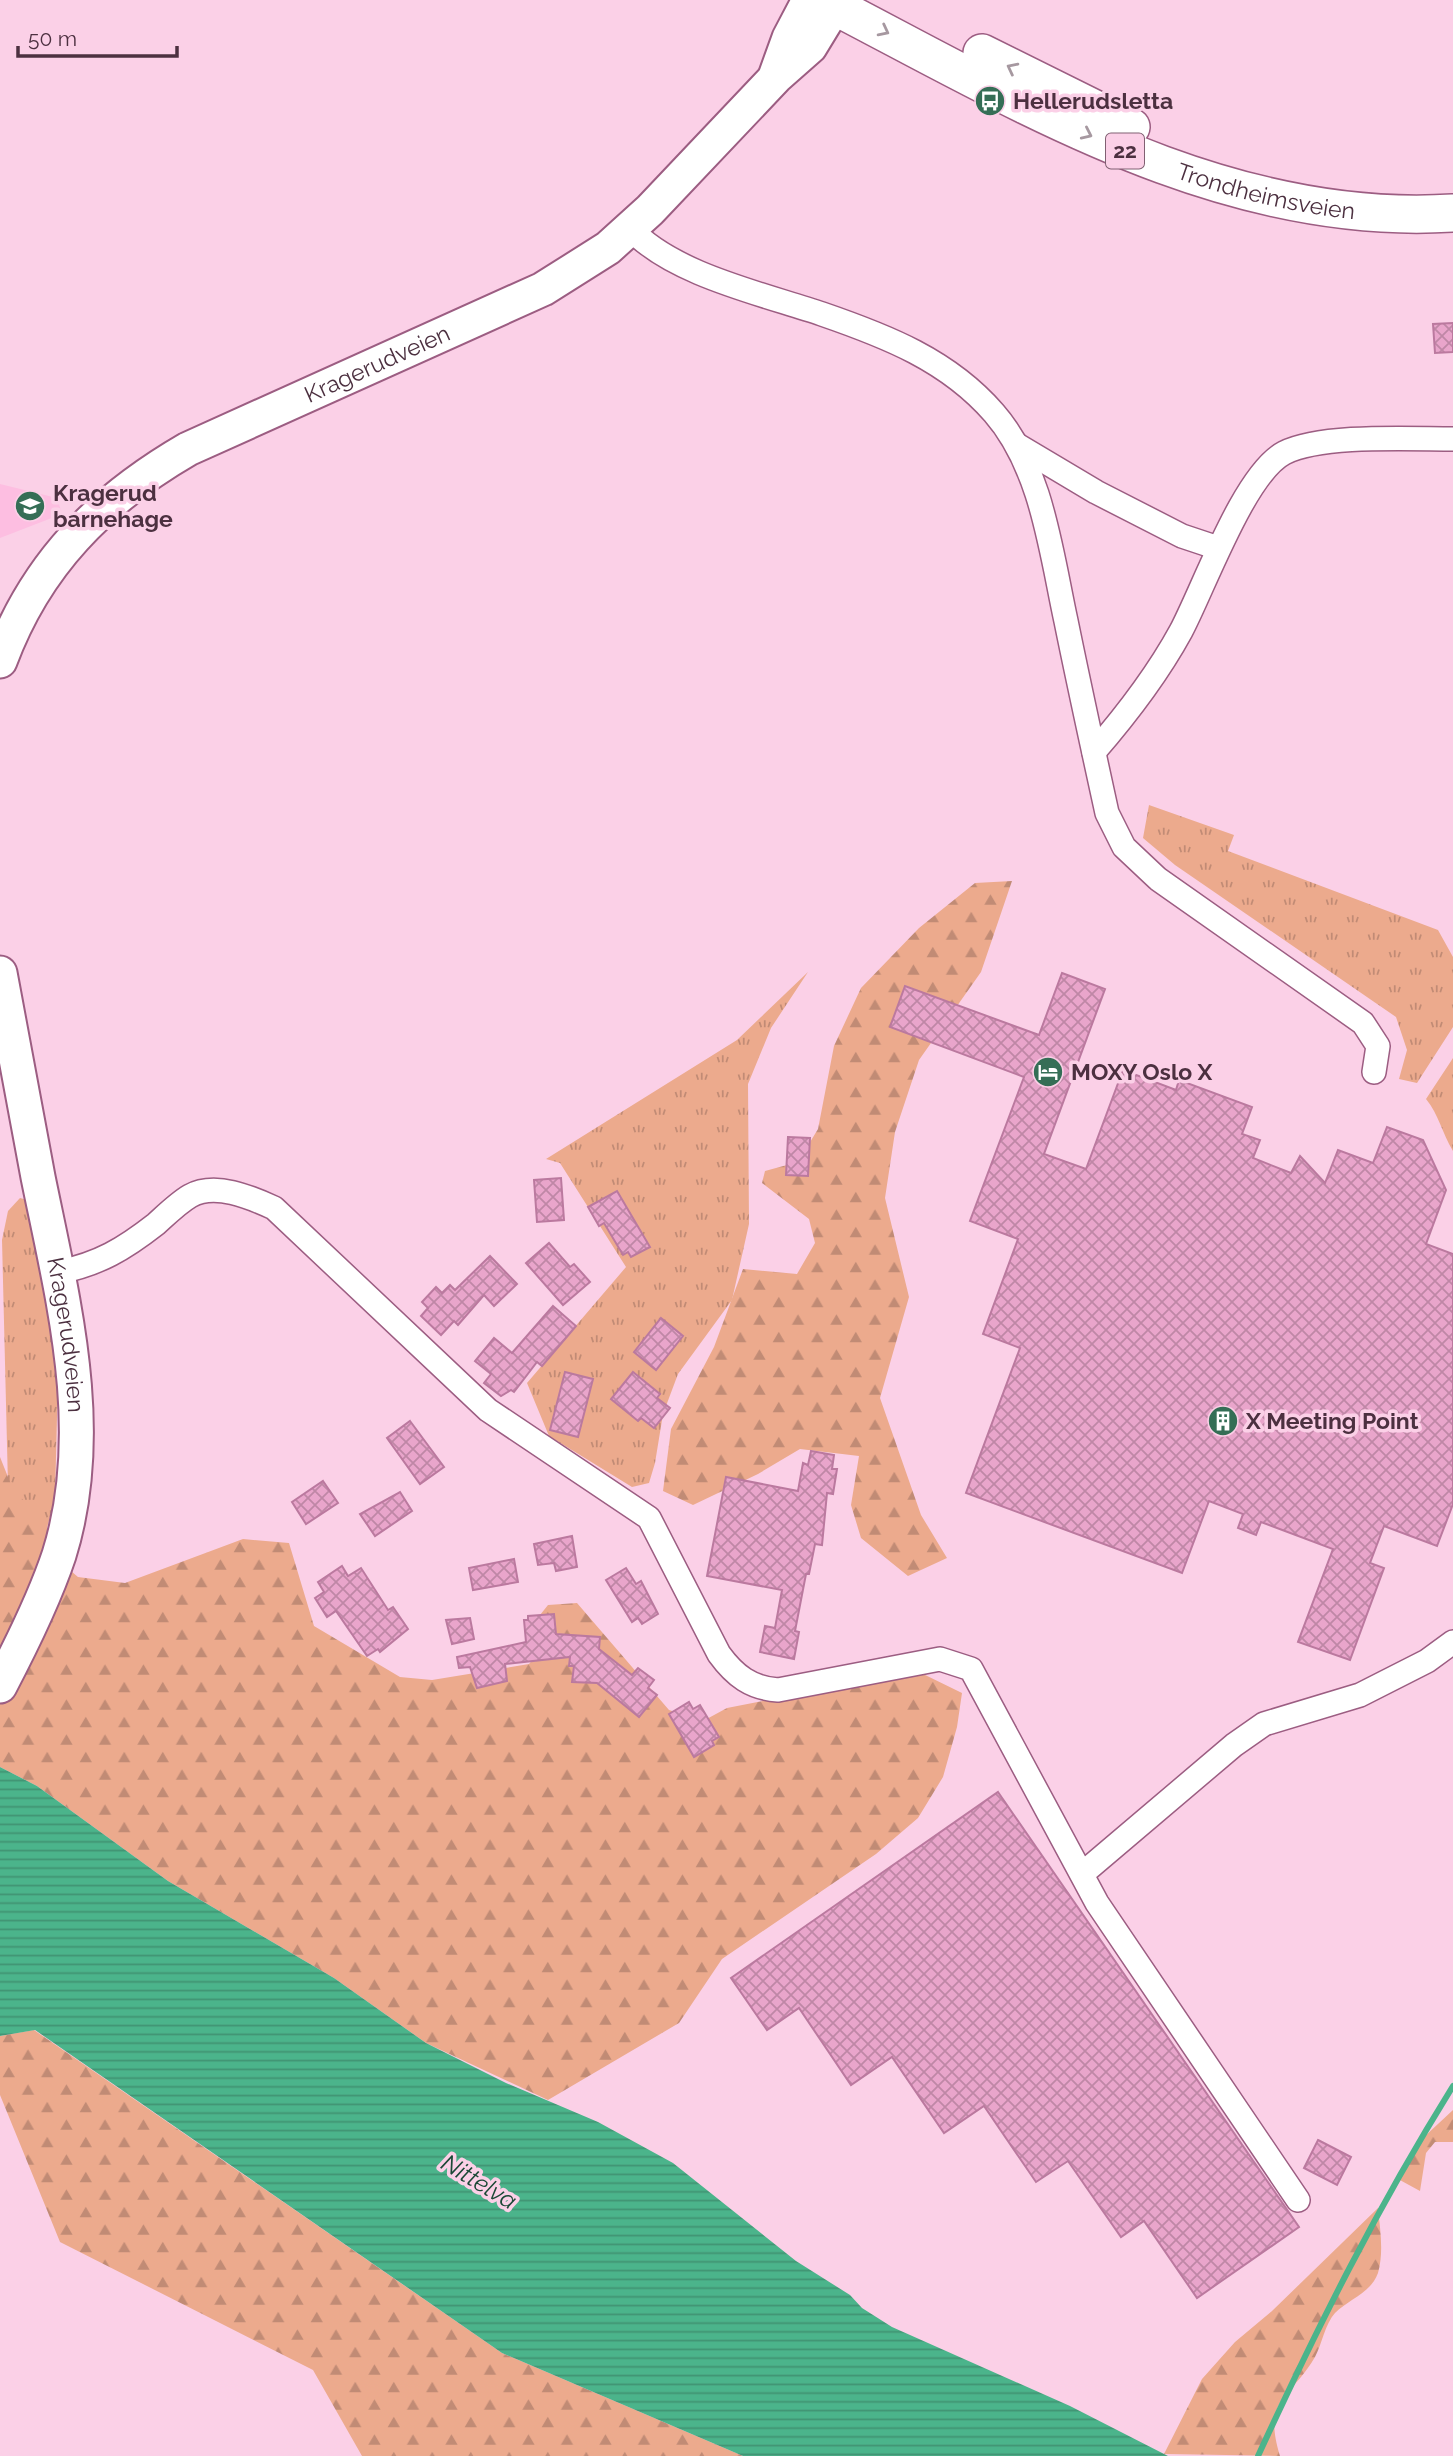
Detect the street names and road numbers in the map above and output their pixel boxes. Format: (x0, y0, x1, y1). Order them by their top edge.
road number: 22 (1106, 134, 1144, 168)
street label: Trondheimsveien (1174, 157, 1357, 224)
street label: Kragerudveien (300, 319, 454, 408)
street label: Kragerudveien (42, 1255, 90, 1413)

